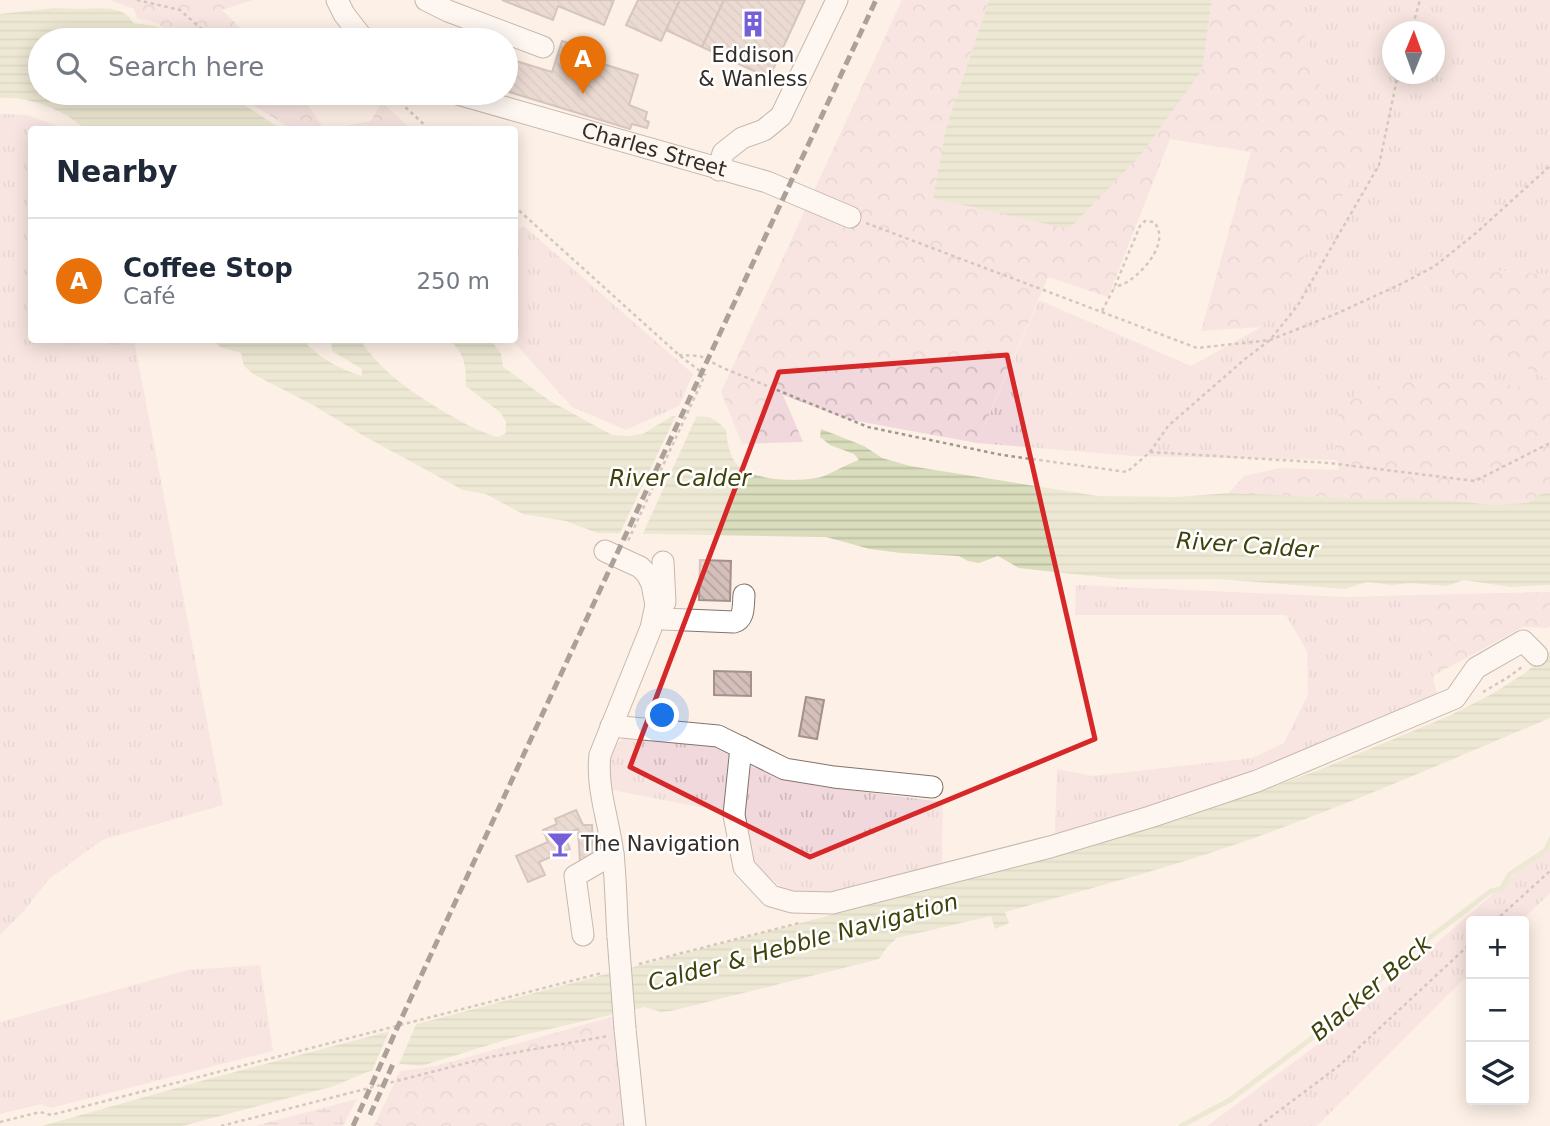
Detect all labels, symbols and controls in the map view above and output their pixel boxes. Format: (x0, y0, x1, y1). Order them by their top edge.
building icon: Eddison & Wanless (738, 9, 768, 39)
north arrow (1382, 21, 1445, 84)
search box (28, 28, 518, 105)
pin: A (560, 36, 606, 94)
place label: Eddison & Wanless (698, 43, 808, 91)
icon: search (52, 48, 90, 86)
text: Search here (108, 52, 264, 82)
street label: Charles Street (579, 118, 729, 182)
text: Nearby (56, 154, 178, 189)
text: Coffee Stop (123, 253, 293, 283)
text: A (70, 268, 88, 294)
text: 250 m (416, 268, 490, 294)
text: Café (123, 283, 175, 309)
water label: River Calder (609, 465, 752, 491)
water label: River Calder (1175, 527, 1320, 563)
your location (645, 698, 679, 732)
bar icon: The Navigation (545, 829, 575, 859)
place label: The Navigation (580, 832, 740, 856)
water label: Calder & Hebble Navigation (645, 888, 961, 996)
map controls (1466, 916, 1529, 1105)
button: + (1466, 916, 1529, 979)
water label: Blacker Beck (1306, 929, 1438, 1046)
button: − (1466, 979, 1529, 1042)
button: layers (1466, 1042, 1529, 1105)

